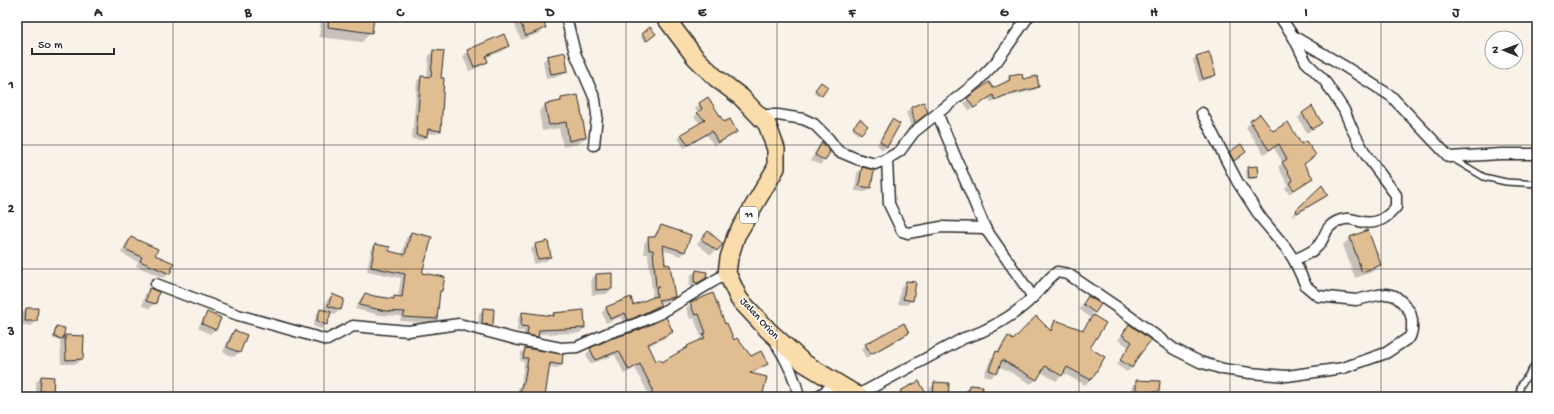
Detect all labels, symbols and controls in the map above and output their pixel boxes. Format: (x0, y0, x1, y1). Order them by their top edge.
text: A (93, 6, 103, 21)
text: B (244, 6, 253, 21)
text: C (395, 6, 405, 21)
text: D (545, 6, 555, 21)
text: E (698, 6, 707, 21)
text: F (848, 6, 857, 21)
text: G (1000, 6, 1009, 21)
text: H (1150, 6, 1158, 21)
text: I (1304, 6, 1308, 21)
text: J (1452, 6, 1461, 21)
scale bar (32, 30, 114, 56)
north arrow (1484, 30, 1524, 70)
text: 50 m (38, 39, 63, 53)
text: N (1490, 46, 1502, 54)
text: 1 (7, 78, 14, 93)
text: 2 (8, 202, 15, 217)
road number: 11 (740, 207, 758, 223)
street label: Jalan Orion (737, 296, 782, 343)
text: 3 (7, 325, 15, 340)

